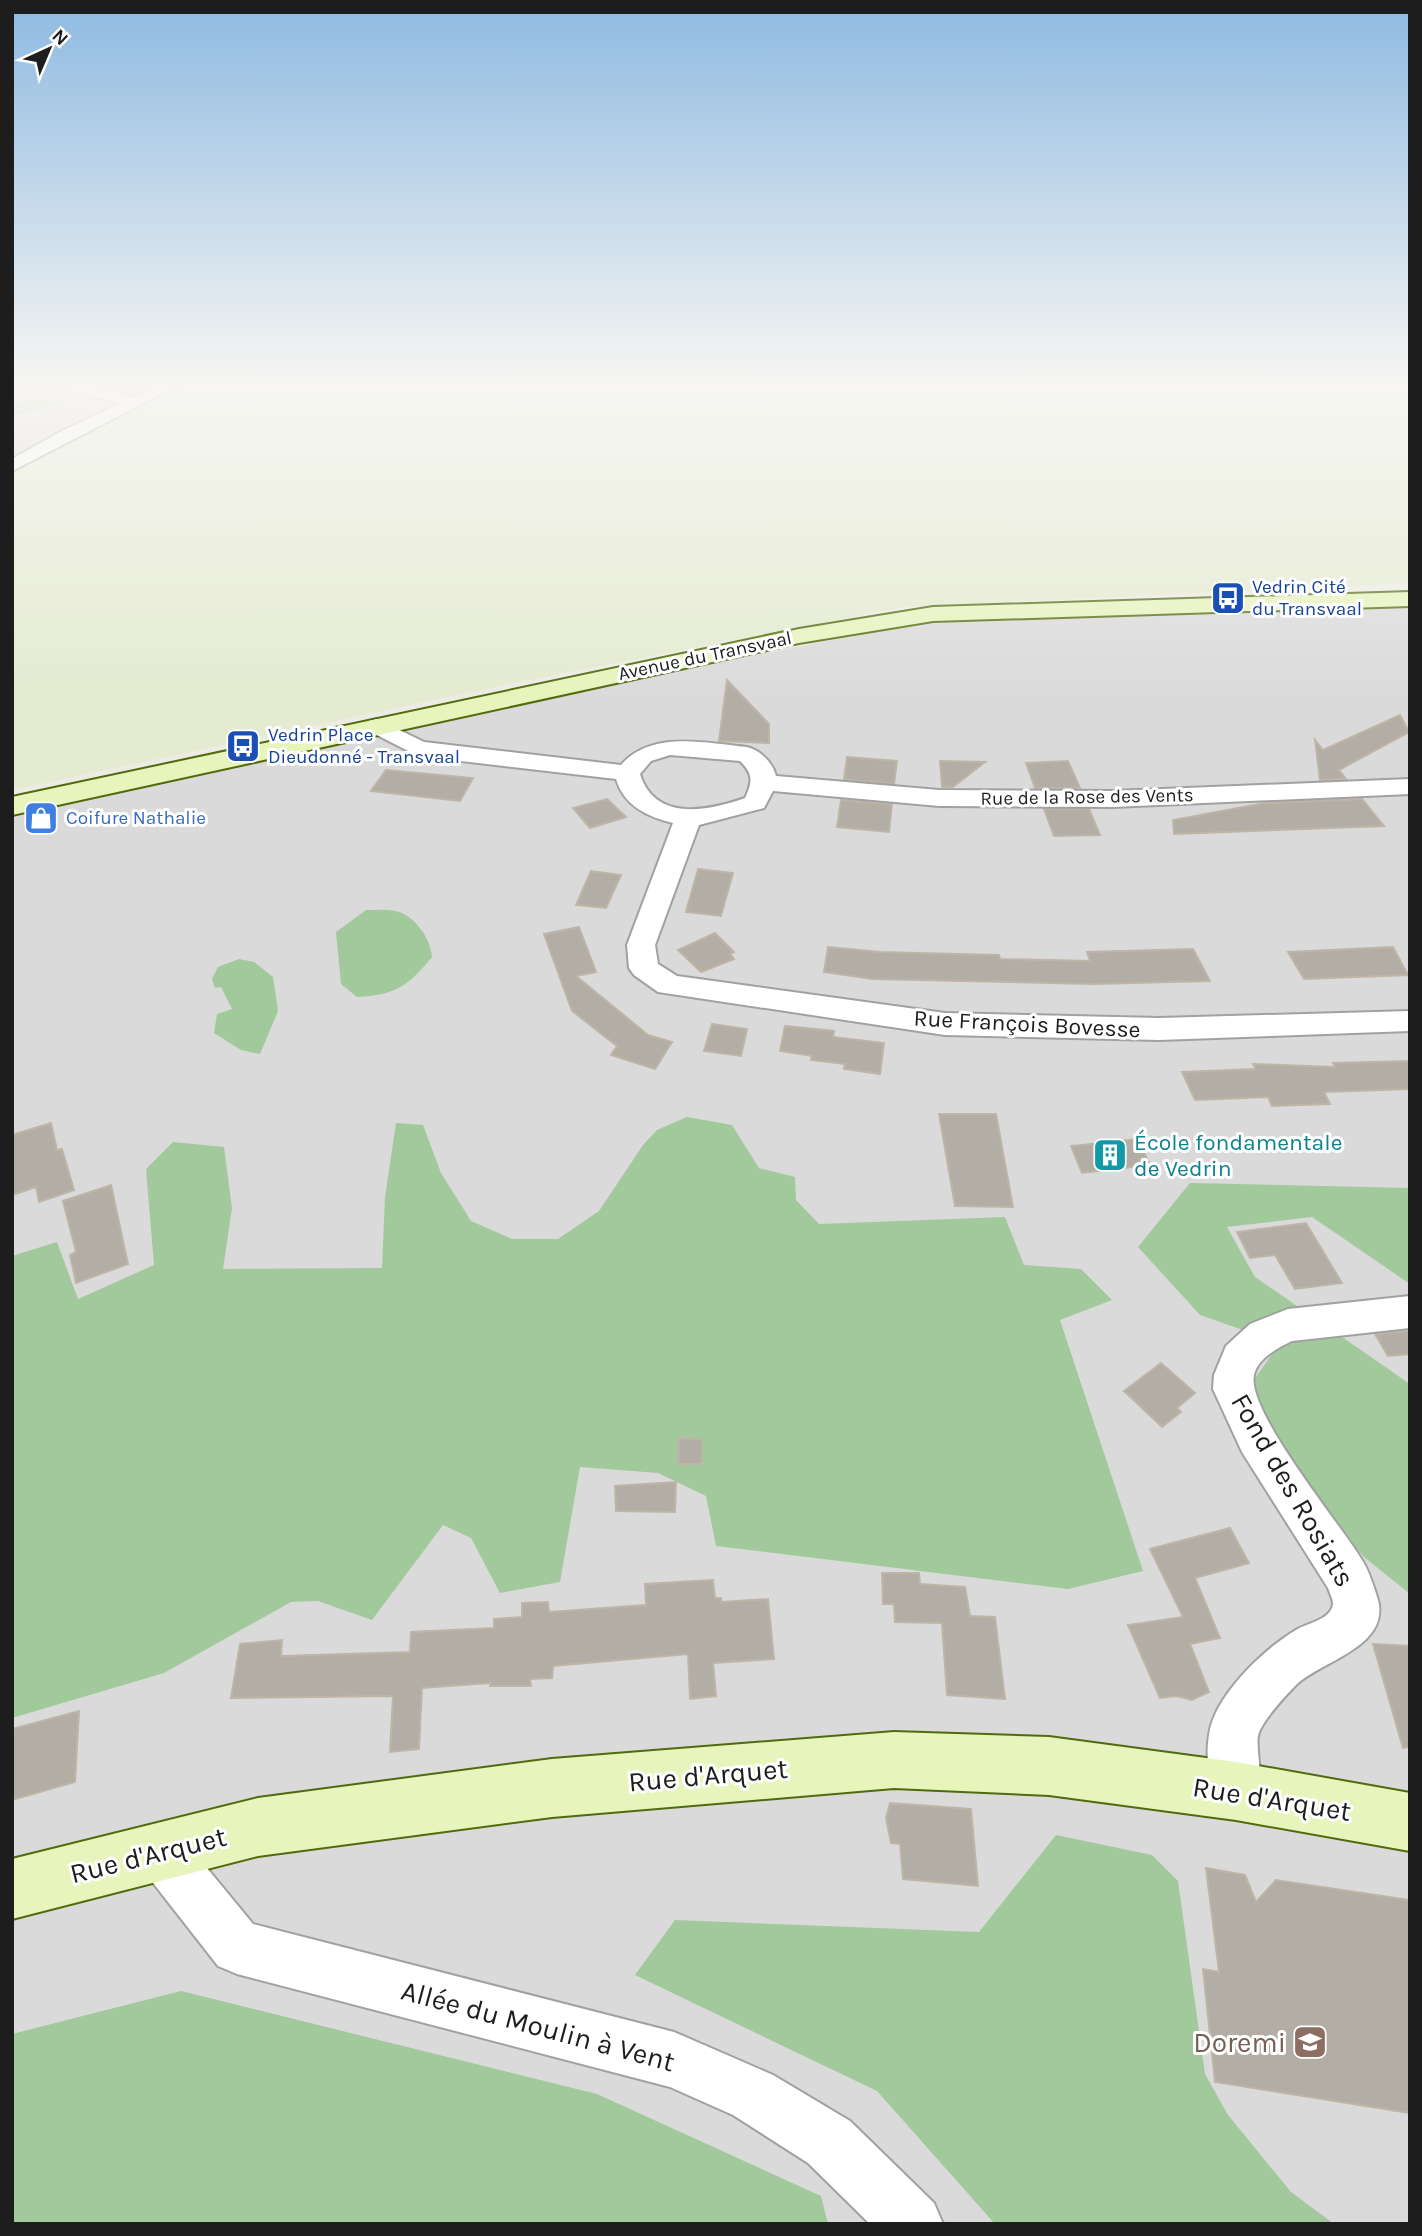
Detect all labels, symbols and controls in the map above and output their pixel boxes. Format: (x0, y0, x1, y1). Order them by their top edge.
north arrow (14, 14, 84, 84)
text: N (48, 25, 73, 50)
place label: Vedrin Cité du Transvaal (1252, 576, 1362, 620)
bus stop icon: Vedrin Cité du Transvaal (1209, 579, 1247, 617)
street label: Avenue du Transvaal (616, 627, 794, 685)
place label: Vedrin Place Dieudonné - Transvaal (268, 724, 460, 768)
bus stop icon: Vedrin Place Dieudonné - Transvaal (224, 727, 262, 765)
street label: Rue de la Rose des Vents (980, 784, 1194, 810)
shop icon: Coifure Nathalie (22, 799, 60, 837)
place label: Coifure Nathalie (66, 807, 206, 829)
street label: Rue François Bovesse (913, 1005, 1141, 1043)
place label: École fondamentale de Vedrin (1134, 1129, 1342, 1182)
building icon: École fondamentale de Vedrin (1091, 1136, 1129, 1174)
street label: Fond des Rosiats (1224, 1387, 1362, 1593)
street label: Rue d'Arquet (627, 1752, 789, 1798)
street label: Rue d'Arquet (1190, 1770, 1354, 1828)
street label: Rue d'Arquet (66, 1820, 230, 1890)
street label: Allée du Moulin à Vent (398, 1974, 678, 2078)
school or university icon: Doremi (1291, 2023, 1329, 2061)
place label: Doremi (1193, 2026, 1286, 2059)

